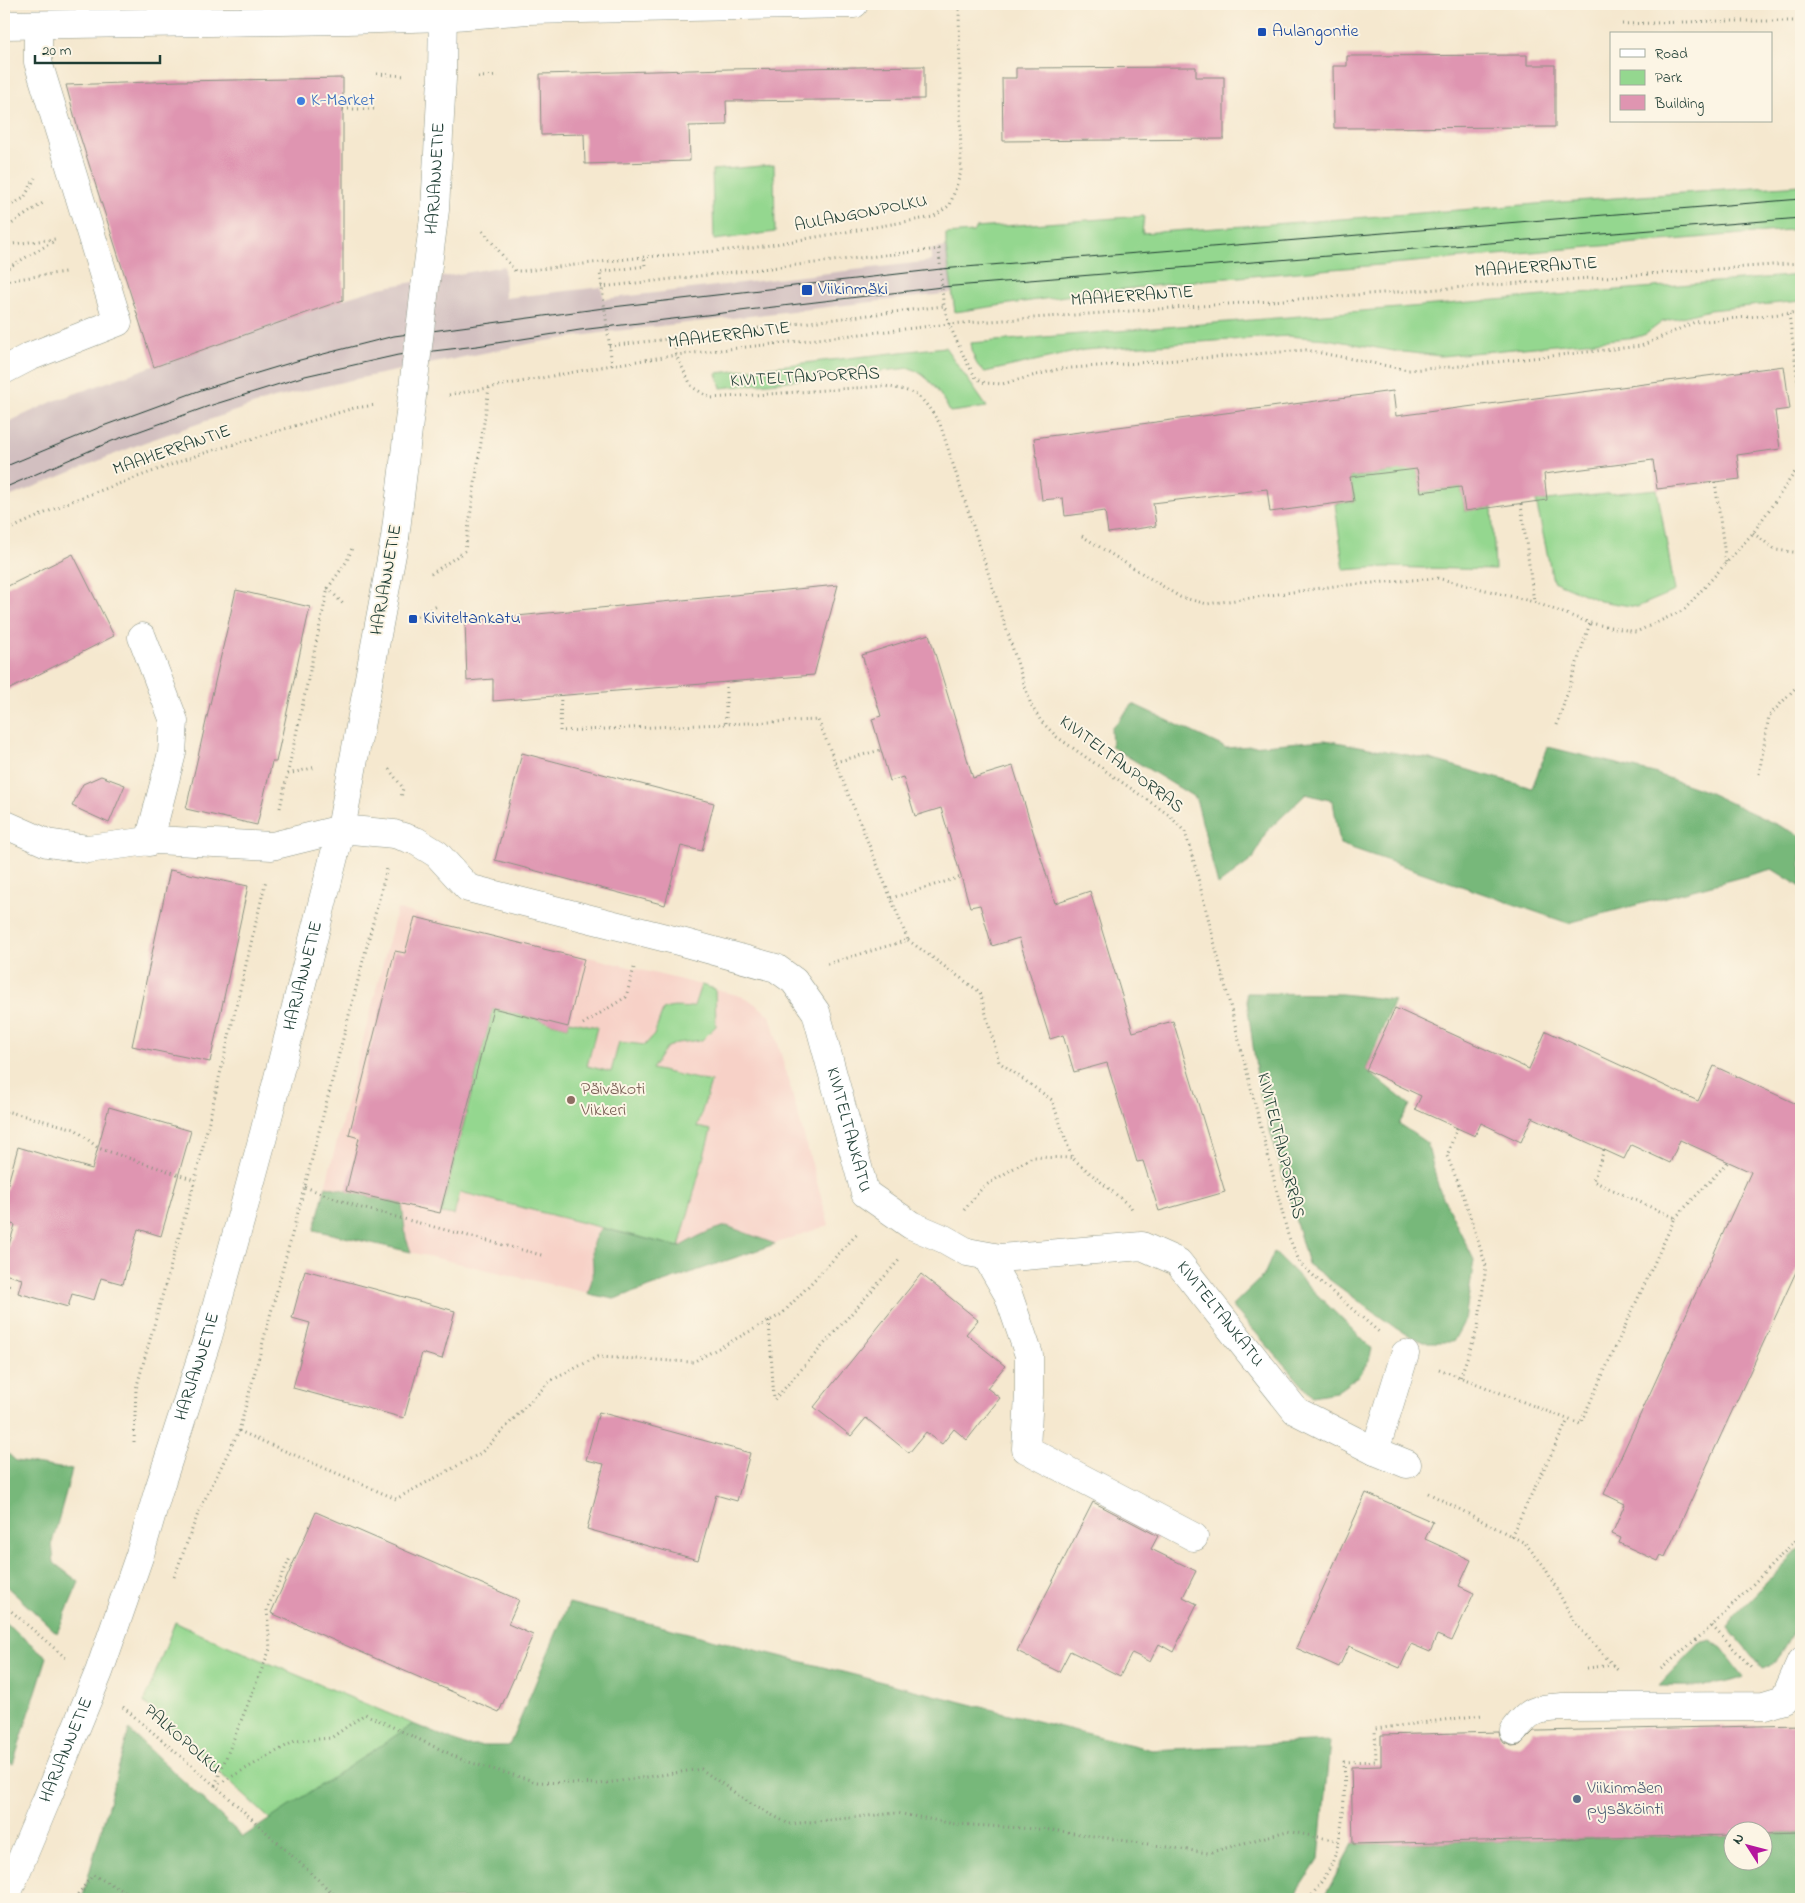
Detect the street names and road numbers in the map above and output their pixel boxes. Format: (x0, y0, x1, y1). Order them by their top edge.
street label: HARJANNETIE (419, 122, 453, 236)
street label: AULANGONPOLKU (792, 188, 930, 240)
street label: MAAHERRANTIE (1474, 251, 1598, 285)
street label: MAAHERRANTIE (1070, 280, 1194, 314)
street label: MAAHERRANTIE (666, 316, 792, 356)
street label: KIVITELTANPORRAS (730, 361, 880, 395)
street label: MAAHERRANTIE (110, 419, 234, 483)
street label: HARJANNETIE (364, 522, 410, 637)
street label: KIVITELTANPORRAS (1053, 710, 1189, 820)
street label: HARJANNETIE (277, 918, 330, 1033)
street label: KIVITELTANKATU (819, 1064, 877, 1196)
street label: KIVITELTANPORRAS (1249, 1070, 1311, 1222)
street label: KIVITELTANKATU (1169, 1256, 1270, 1373)
street label: HARJANNETIE (169, 1310, 227, 1424)
street label: HARJANNETIE (34, 1693, 100, 1807)
street label: PALKOPOLKU (137, 1699, 227, 1781)

